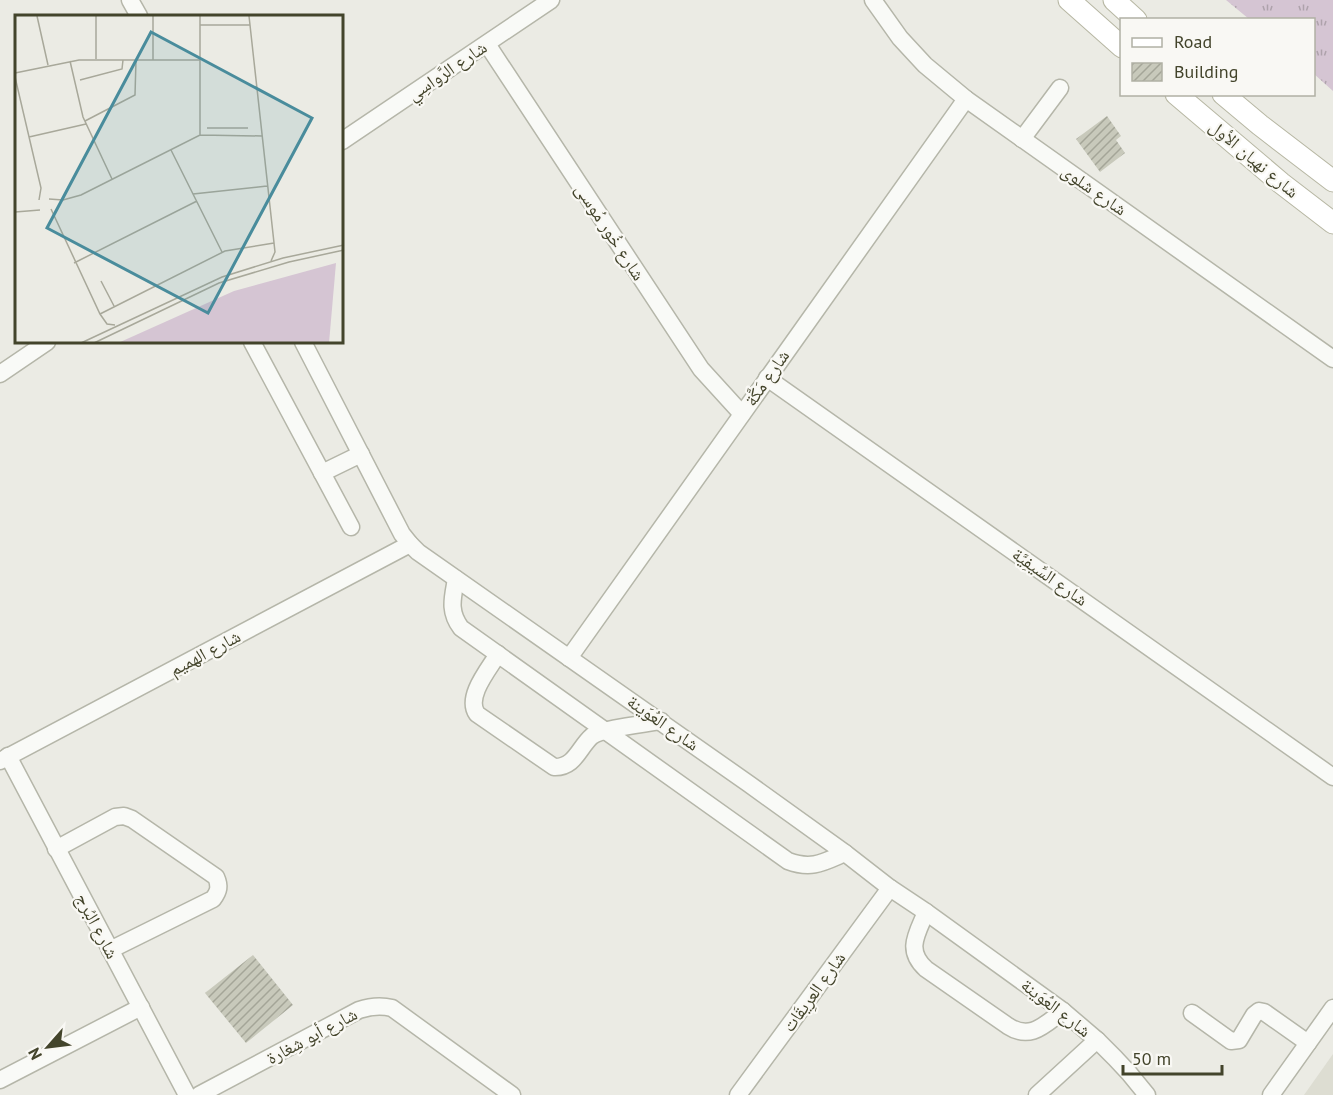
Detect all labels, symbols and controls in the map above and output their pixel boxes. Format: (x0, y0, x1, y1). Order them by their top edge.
inset map (15, 15, 344, 344)
legend (1120, 18, 1315, 96)
text: Road (1174, 30, 1212, 53)
street label: شارع الرَّواسِي (402, 36, 493, 109)
text: Building (1174, 60, 1238, 83)
street label: شارع نهيان الأول (1205, 114, 1304, 203)
street label: شارع شلوى (1057, 159, 1132, 220)
street label: شارع خُور مُوسى (570, 179, 650, 285)
street label: شارع مَكَّة (739, 345, 794, 410)
street label: شارع السِّيفِيَّة (1008, 542, 1093, 611)
street label: شارع الهميم (165, 624, 245, 682)
street label: شارع العُوَينة (623, 689, 704, 756)
street label: شارع البُرج (70, 889, 124, 963)
street label: شارع العرِيقَات (777, 947, 852, 1037)
street label: شارع العُوَينة (1017, 973, 1096, 1042)
street label: شارع أبو شِغارة (262, 1002, 361, 1069)
north arrow (18, 1017, 78, 1077)
scale bar (1123, 1038, 1222, 1076)
text: N (23, 1045, 46, 1063)
text: 50 m (1132, 1047, 1171, 1070)

